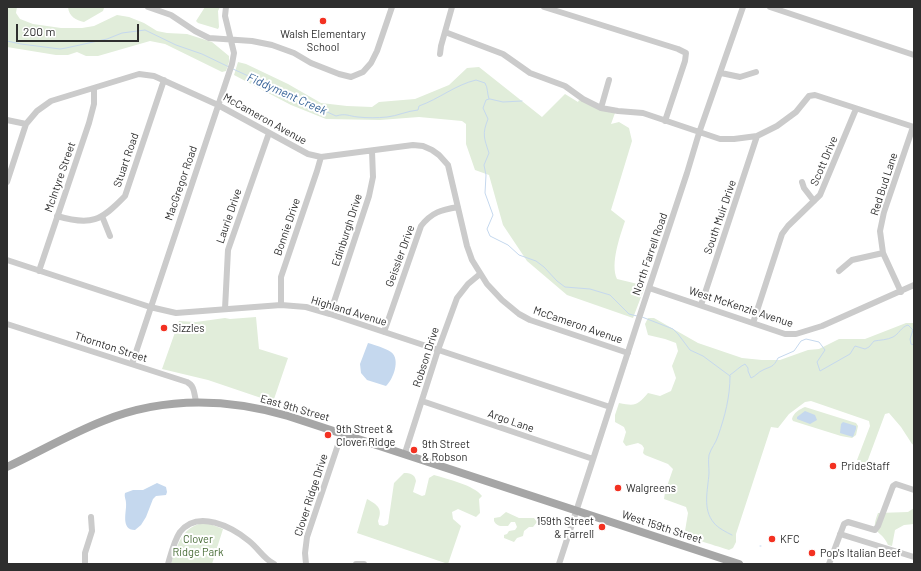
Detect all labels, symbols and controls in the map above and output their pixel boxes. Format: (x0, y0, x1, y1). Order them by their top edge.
scale bar (18, 16, 141, 42)
marker: Walsh Elementary School (318, 16, 328, 26)
text: 200 m (23, 24, 55, 38)
place label: Walsh Elementary School (280, 27, 366, 53)
water label: Fiddyment Creek (245, 70, 329, 118)
street label: McCameron Avenue (221, 91, 309, 147)
street label: Stuart Road (111, 131, 141, 189)
street label: Scott Drive (808, 134, 840, 188)
street label: McIntyre Street (42, 140, 78, 214)
street label: MacGregor Road (162, 144, 200, 222)
street label: Red Bud Lane (868, 151, 900, 217)
street label: South Muir Drive (701, 178, 739, 256)
street label: Laurie Drive (213, 187, 245, 245)
street label: Edinburgh Drive (329, 192, 365, 268)
street label: Bonnie Drive (271, 196, 303, 258)
street label: North Farrell Road (630, 211, 670, 297)
street label: Geissler Drive (383, 223, 417, 289)
street label: West McKenzie Avenue (687, 284, 795, 330)
street label: Highland Avenue (309, 293, 389, 329)
street label: McCameron Avenue (532, 304, 624, 346)
place label: Sizzles (172, 321, 205, 335)
marker: Sizzles (159, 323, 169, 333)
street label: Robson Drive (410, 325, 442, 389)
street label: Thornton Street (73, 329, 149, 365)
street label: East 9th Street (259, 392, 331, 424)
street label: Argo Lane (486, 407, 536, 435)
place label: 9th Street & Clover Ridge (336, 422, 395, 448)
marker: 9th Street & Clover Ridge (323, 430, 333, 440)
place label: 9th Street & Robson (422, 437, 470, 463)
marker: 9th Street & Robson (409, 445, 419, 455)
street label: Clover Ridge Drive (291, 452, 331, 538)
place label: PrideStaff (841, 459, 890, 473)
marker: PrideStaff (828, 461, 838, 471)
place label: Walgreens (626, 481, 676, 495)
marker: Walgreens (613, 483, 623, 493)
street label: West 159th Street (620, 508, 704, 546)
place label: 159th Street & Farrell (537, 514, 594, 540)
marker: 159th Street & Farrell (597, 522, 607, 532)
park label: Clover Ridge Park (172, 532, 224, 558)
place label: KFC (780, 532, 800, 546)
marker: KFC (767, 534, 777, 544)
place label: Pop's Italian Beef (820, 546, 901, 560)
marker: Pop's Italian Beef (807, 548, 817, 558)

